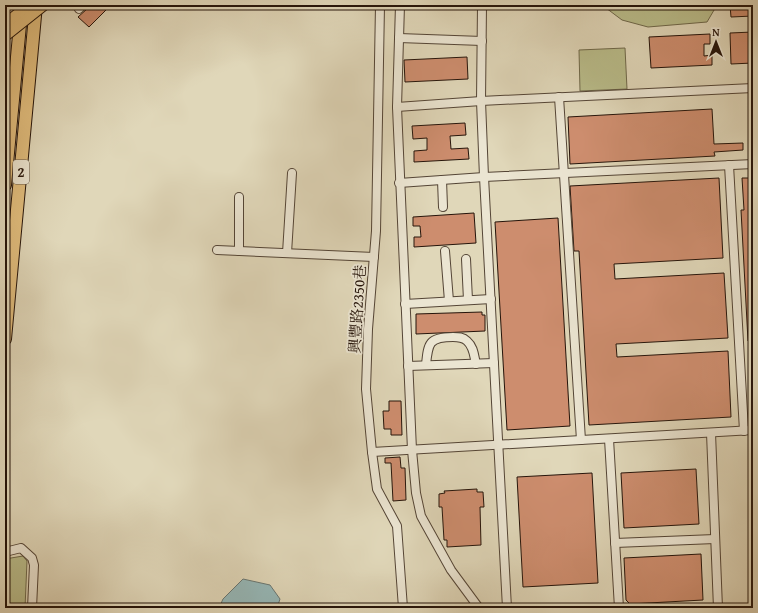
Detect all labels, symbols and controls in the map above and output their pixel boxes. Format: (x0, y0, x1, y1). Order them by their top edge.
north arrow (696, 22, 736, 62)
text: N (712, 24, 720, 40)
road number: 2 (13, 160, 29, 184)
street label: 興豐路2350巷 (343, 264, 371, 354)

